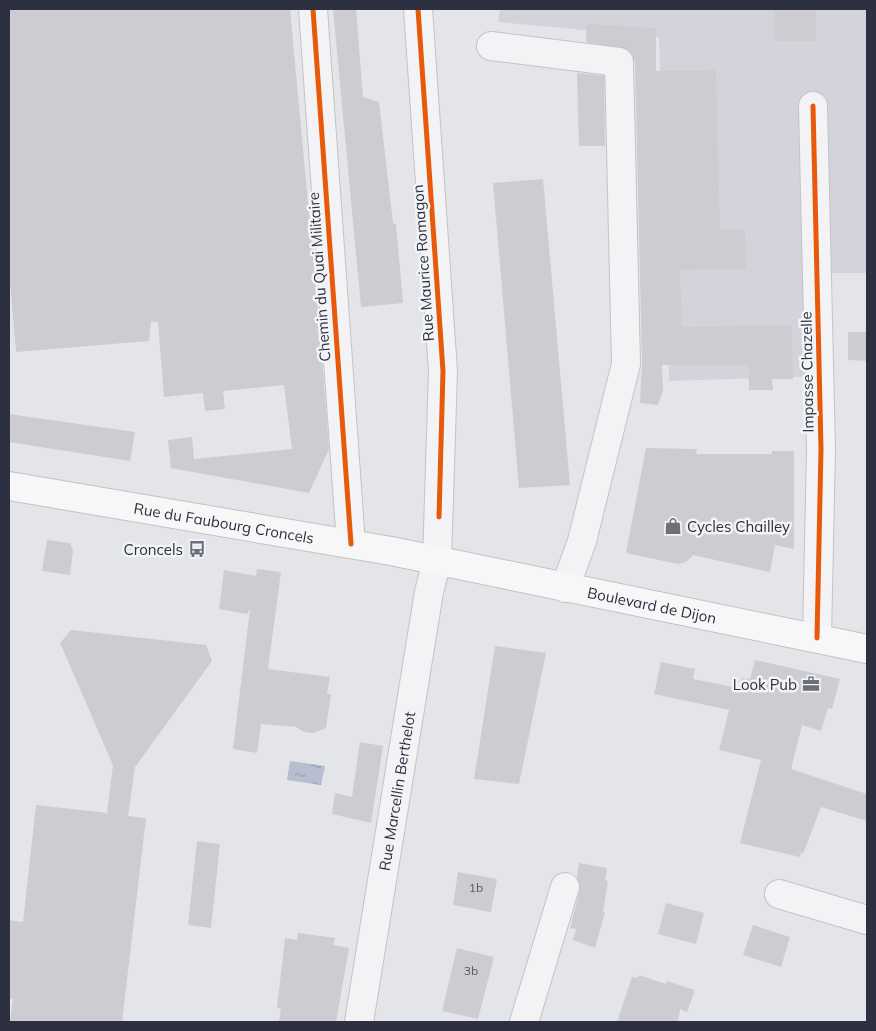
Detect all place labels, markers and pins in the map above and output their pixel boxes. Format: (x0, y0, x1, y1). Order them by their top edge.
shop icon: Cycles Chailley (663, 516, 683, 536)
place label: Cycles Chailley (687, 517, 790, 536)
bus stop icon: Croncels (187, 539, 207, 559)
place label: Croncels (124, 540, 183, 558)
office icon: Look Pub (801, 674, 821, 694)
place label: Look Pub (733, 675, 797, 694)

